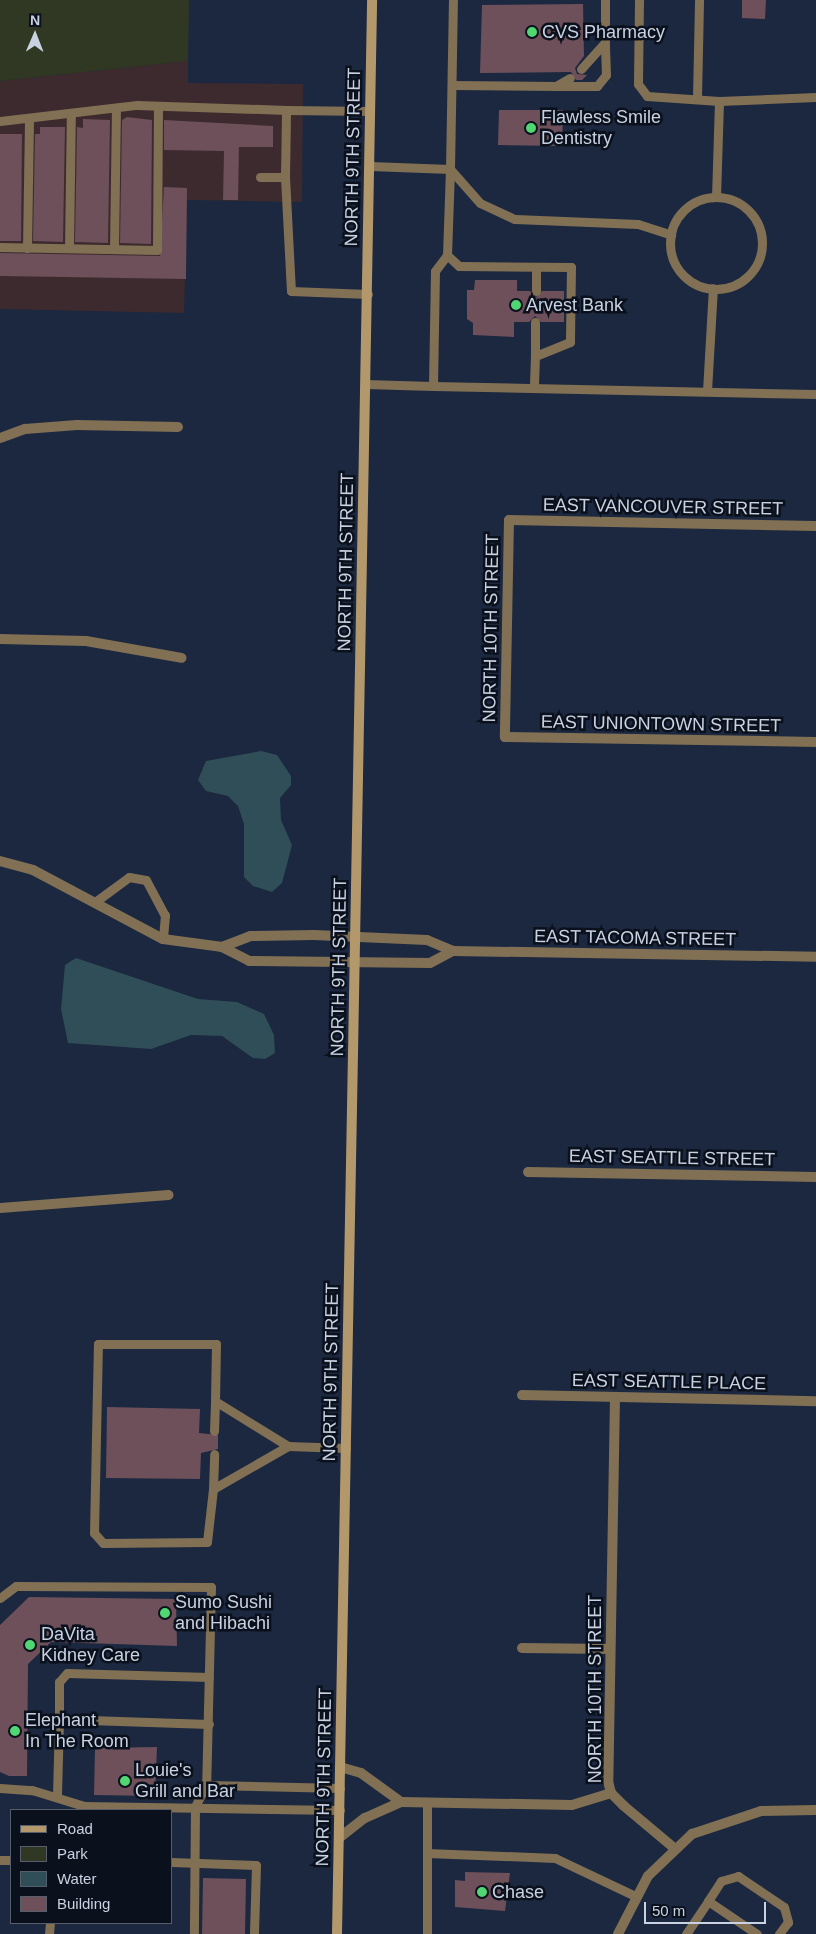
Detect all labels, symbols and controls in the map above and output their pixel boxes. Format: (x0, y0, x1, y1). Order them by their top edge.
north arrow (10, 10, 60, 60)
text: N (30, 12, 40, 28)
place label: CVS Pharmacy (542, 21, 665, 43)
marker: CVS Pharmacy (526, 26, 538, 38)
street label: NORTH 9TH STREET (341, 67, 365, 247)
place label: Flawless Smile Dentistry (541, 107, 661, 150)
marker: Flawless Smile Dentistry (525, 122, 537, 134)
place label: Arvest Bank (526, 294, 623, 316)
marker: Arvest Bank (510, 299, 522, 311)
street label: NORTH 9TH STREET (334, 472, 358, 652)
street label: EAST VANCOUVER STREET (542, 494, 784, 520)
street label: NORTH 10TH STREET (479, 533, 503, 723)
street label: EAST UNIONTOWN STREET (540, 711, 782, 737)
street label: NORTH 9TH STREET (327, 877, 351, 1057)
street label: EAST TACOMA STREET (533, 925, 737, 951)
street label: EAST SEATTLE STREET (568, 1145, 776, 1171)
street label: NORTH 9TH STREET (319, 1282, 343, 1462)
street label: EAST SEATTLE PLACE (571, 1370, 767, 1394)
place label: Sumo Sushi and Hibachi (175, 1592, 272, 1635)
street label: NORTH 10TH STREET (584, 1595, 606, 1783)
marker: Sumo Sushi and Hibachi (159, 1607, 171, 1619)
place label: DaVita Kidney Care (41, 1624, 140, 1666)
marker: DaVita Kidney Care (23, 1638, 37, 1652)
street label: NORTH 9TH STREET (312, 1687, 336, 1867)
place label: Elephant In The Room (25, 1710, 129, 1752)
marker: Elephant In The Room (9, 1725, 21, 1737)
place label: Louie's Grill and Bar (135, 1760, 235, 1802)
marker: Louie's Grill and Bar (119, 1775, 131, 1787)
legend (10, 1809, 172, 1924)
text: Road (57, 1820, 93, 1837)
text: Park (57, 1845, 88, 1862)
text: Water (57, 1870, 96, 1887)
place label: Chase (492, 1881, 544, 1903)
marker: Chase (476, 1886, 488, 1898)
scale bar (646, 1892, 768, 1924)
text: Building (57, 1895, 110, 1912)
text: 50 m (652, 1902, 685, 1919)

